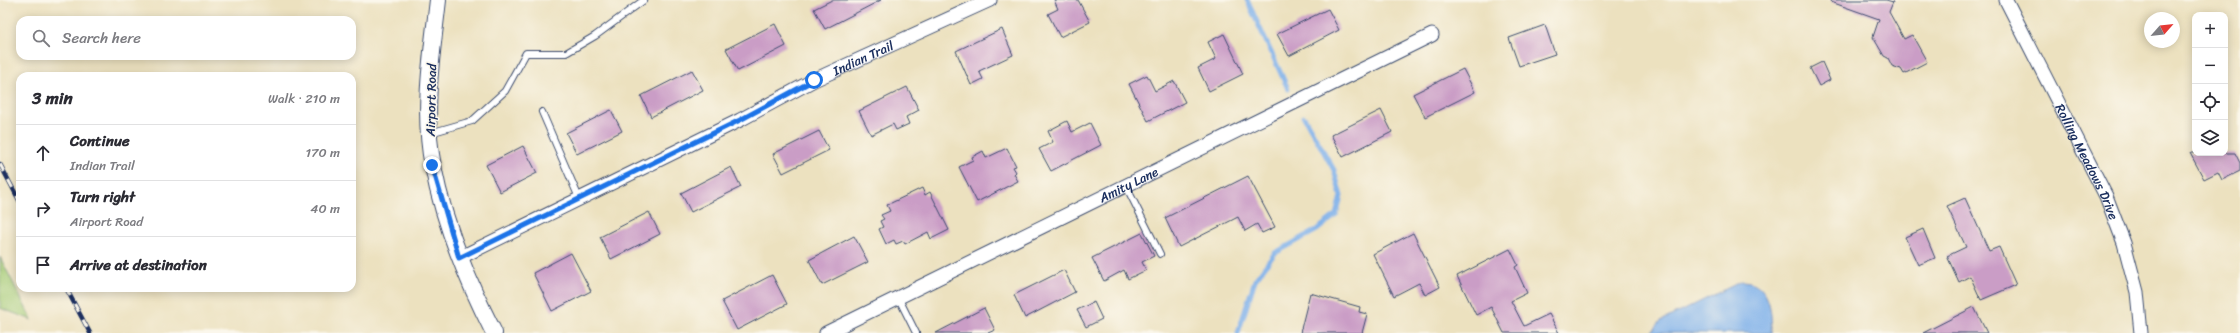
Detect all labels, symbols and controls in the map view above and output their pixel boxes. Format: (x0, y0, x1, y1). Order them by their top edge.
north arrow (2144, 12, 2180, 48)
map controls (2192, 12, 2228, 156)
button: + (2192, 12, 2228, 48)
search box (16, 16, 356, 60)
text: Search here (62, 25, 141, 51)
icon: search (30, 27, 52, 49)
street label: Indian Trail (828, 34, 898, 82)
button: − (2192, 48, 2228, 84)
street label: Airport Road (419, 62, 443, 138)
route start (805, 71, 823, 89)
text: 3 min (32, 83, 73, 113)
button: locate (2192, 84, 2228, 120)
text: Walk · 210 m (268, 87, 340, 110)
street label: Rolling Meadows Drive (2049, 99, 2126, 223)
button: layers (2192, 120, 2228, 156)
text: Continue (70, 128, 130, 154)
text: 170 m (305, 141, 340, 164)
icon: ahead (32, 142, 54, 164)
text: Indian Trail (70, 154, 135, 177)
route end (423, 156, 441, 174)
street label: Amity Lane (1094, 160, 1162, 209)
text: Turn right (70, 184, 135, 210)
text: 40 m (310, 197, 340, 220)
icon: right (32, 198, 54, 220)
text: Airport Road (70, 210, 143, 233)
text: Arrive at destination (70, 252, 207, 278)
icon: arrive (32, 254, 54, 276)

